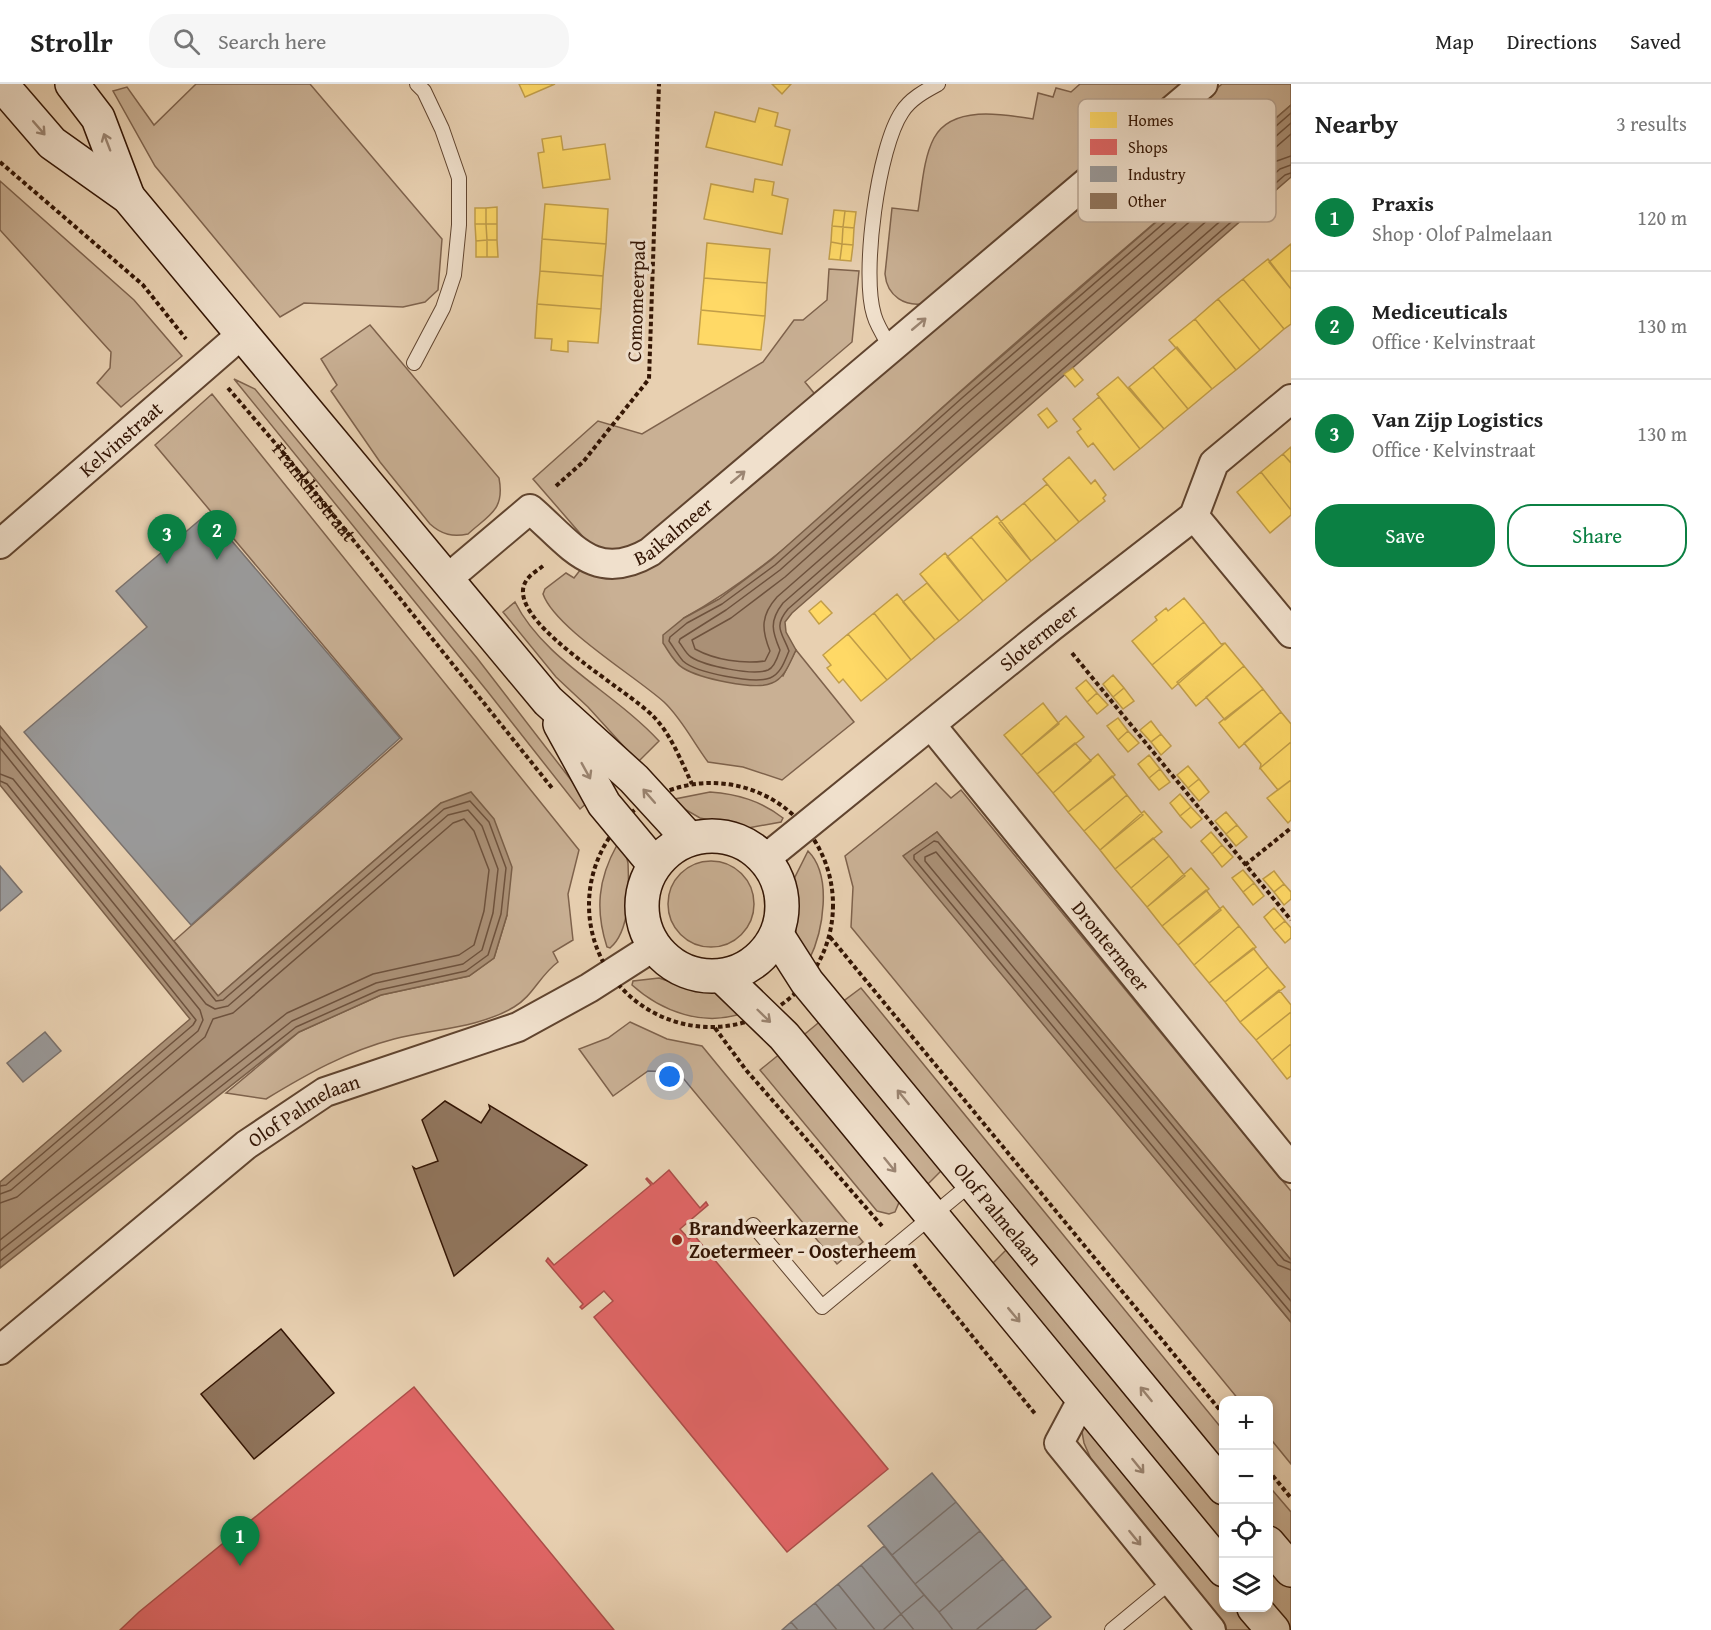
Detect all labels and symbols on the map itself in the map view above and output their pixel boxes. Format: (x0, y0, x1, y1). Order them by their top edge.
legend (1078, 99, 1276, 222)
text: Homes (1128, 108, 1174, 132)
one-way arrow (32, 120, 46, 135)
one-way arrow (101, 133, 112, 152)
text: Shops (1128, 135, 1168, 159)
text: Industry (1128, 162, 1186, 186)
text: Other (1128, 189, 1167, 213)
street label: Comomeerpad (619, 239, 652, 362)
one-way arrow (911, 317, 926, 331)
street label: Kelvinstraat (72, 394, 169, 483)
street label: Franklinstraat (266, 435, 364, 547)
one-way arrow (730, 471, 746, 484)
street label: Baikalmeer (629, 490, 719, 572)
pin: 2 (198, 510, 236, 560)
pin: 3 (148, 514, 186, 564)
street label: Slotermeer (993, 596, 1084, 678)
one-way arrow (580, 762, 592, 779)
one-way arrow (642, 788, 655, 804)
street label: Drontermeer (1065, 894, 1157, 998)
one-way arrow (757, 1009, 772, 1024)
your location (655, 1062, 684, 1091)
street label: Olof Palmelaan (242, 1066, 363, 1154)
one-way arrow (896, 1089, 909, 1105)
street label: Olof Palmelaan (947, 1155, 1050, 1271)
one-way arrow (884, 1157, 897, 1173)
place label: Brandweerkazerne Zoetermeer - Oosterheem (689, 1213, 916, 1265)
marker: Brandweerkazerne Zoetermeer - Oosterheem (670, 1233, 684, 1247)
one-way arrow (1008, 1307, 1021, 1323)
one-way arrow (1140, 1386, 1153, 1402)
one-way arrow (1132, 1458, 1145, 1474)
pin: 1 (220, 1516, 260, 1566)
one-way arrow (1129, 1530, 1142, 1546)

